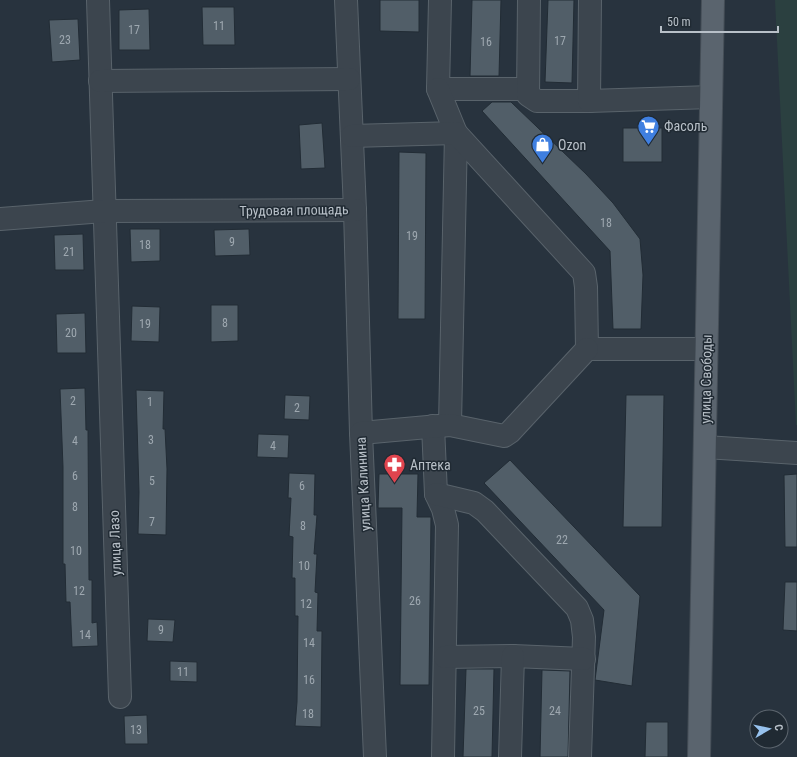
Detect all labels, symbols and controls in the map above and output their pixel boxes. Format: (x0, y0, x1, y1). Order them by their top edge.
scale bar (661, 8, 778, 34)
text: 50 m (667, 15, 691, 29)
house number: 11 (213, 19, 225, 33)
house number: 17 (128, 23, 140, 37)
house number: 23 (59, 33, 71, 47)
house number: 17 (554, 34, 566, 48)
house number: 16 (480, 35, 492, 49)
supermarket icon: Фасоль (635, 113, 661, 146)
place label: Фасоль (664, 118, 708, 134)
shop icon: Ozon (529, 132, 555, 165)
place label: Ozon (558, 137, 586, 153)
street label: Трудовая площадь (239, 201, 349, 219)
house number: 18 (600, 216, 612, 230)
house number: 19 (406, 229, 418, 243)
house number: 9 (229, 235, 235, 249)
house number: 18 (139, 238, 151, 252)
house number: 21 (63, 245, 75, 259)
house number: 8 (222, 316, 228, 330)
house number: 19 (139, 317, 151, 331)
house number: 20 (65, 326, 77, 340)
street label: улица Свободы (697, 334, 715, 424)
house number: 2 (70, 394, 76, 408)
house number: 1 (147, 395, 153, 409)
house number: 2 (294, 401, 300, 415)
house number: 3 (148, 433, 154, 447)
house number: 4 (72, 434, 78, 448)
street label: улица Калинина (353, 437, 373, 531)
house number: 4 (270, 439, 276, 453)
pharmacy icon: Аптека (382, 452, 408, 485)
place label: Аптека (410, 457, 451, 473)
house number: 6 (72, 469, 78, 483)
house number: 5 (149, 474, 155, 488)
house number: 6 (299, 479, 305, 493)
house number: 8 (72, 500, 78, 514)
street label: улица Лазо (106, 510, 124, 576)
house number: 7 (149, 515, 155, 529)
house number: 8 (300, 519, 306, 533)
house number: 22 (556, 533, 568, 547)
house number: 10 (70, 544, 82, 558)
house number: 10 (298, 559, 310, 573)
house number: 12 (73, 584, 85, 598)
house number: 26 (409, 594, 421, 608)
house number: 12 (300, 597, 312, 611)
house number: 9 (158, 623, 164, 637)
house number: 14 (79, 628, 91, 642)
house number: 14 (303, 636, 315, 650)
house number: 11 (177, 665, 189, 679)
house number: 16 (303, 673, 315, 687)
house number: 25 (473, 704, 485, 718)
house number: 24 (549, 704, 561, 718)
house number: 18 (302, 707, 314, 721)
north arrow (749, 709, 789, 749)
house number: 13 (130, 723, 142, 737)
text: С (771, 723, 785, 732)

